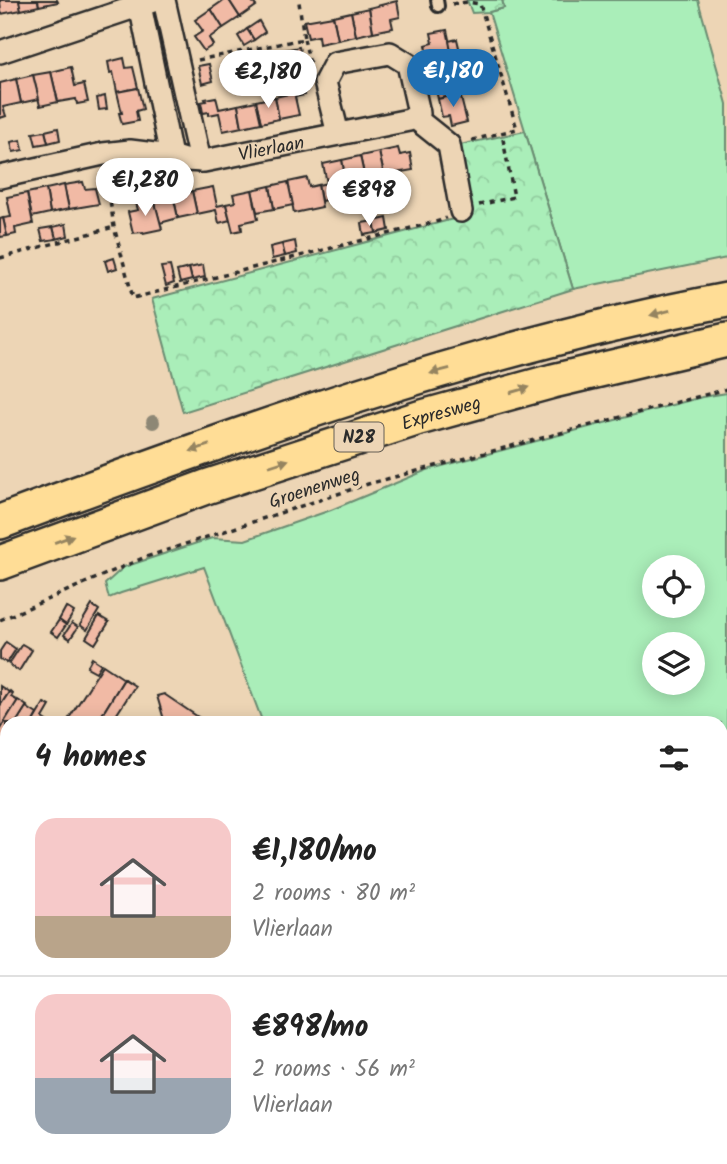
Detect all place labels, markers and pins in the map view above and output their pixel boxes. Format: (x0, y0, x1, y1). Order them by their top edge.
pin: €2,180 (211, 50, 325, 110)
pin: €1,180 (396, 50, 510, 109)
pin: €1,280 (88, 158, 202, 218)
pin: €898 (328, 168, 410, 228)

